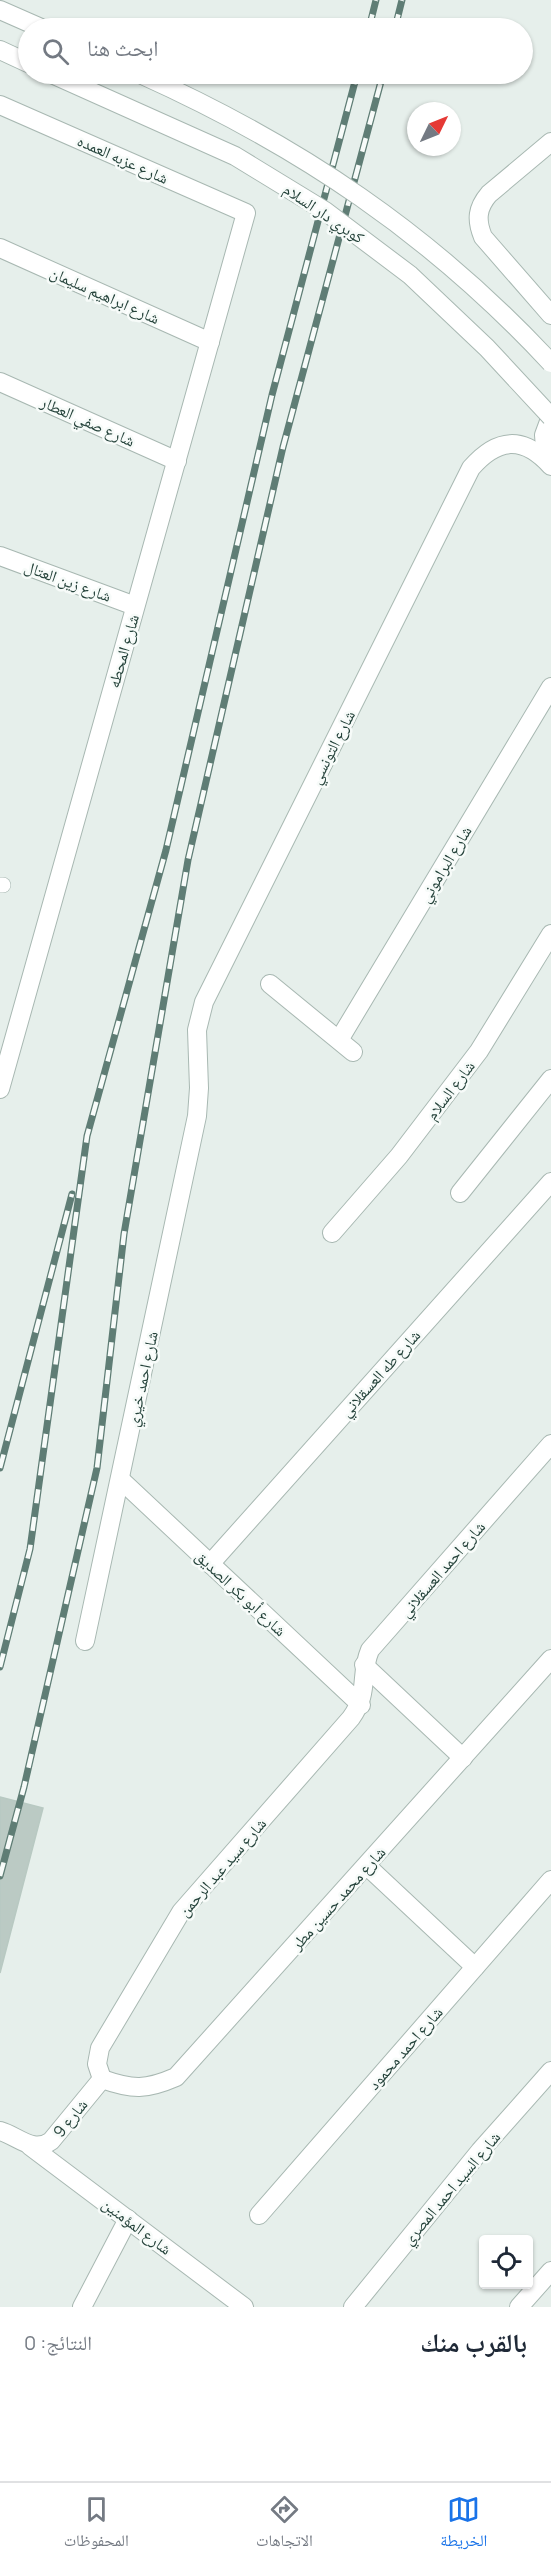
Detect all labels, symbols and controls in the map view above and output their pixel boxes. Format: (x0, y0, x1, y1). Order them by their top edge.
search box (18, 18, 533, 84)
text: ابحث هنا (87, 33, 158, 63)
icon: search (39, 35, 72, 68)
north arrow (407, 102, 461, 156)
street label: شارع عزبه العمده (74, 129, 172, 189)
street label: كوبري دار السلام (278, 178, 369, 250)
street label: شارع ابراهيم سليمان (47, 261, 163, 329)
street label: شارع صفي العطار (36, 390, 138, 453)
street label: شارع زين العتال (21, 555, 115, 607)
street label: شارع المحطه (102, 612, 144, 690)
street label: شارع التونسي (304, 706, 362, 789)
street label: شارع البراموني (413, 822, 478, 908)
street label: شارع السلام (420, 1056, 480, 1124)
street label: شارع طه العسقلاني (335, 1325, 427, 1423)
street label: شارع احمد خيري (121, 1329, 165, 1429)
street label: شارع احمد العسقلاني (394, 1516, 491, 1623)
street label: شارع أبو بكر الصديق (191, 1545, 291, 1641)
street label: شارع سيد عبد الرحمن (173, 1813, 271, 1921)
street label: شارع محمد حسين مطر (285, 1842, 390, 1955)
street label: شارع احمد محمود (363, 2002, 447, 2094)
street label: شارع 9 (48, 2094, 92, 2142)
street label: شارع السيد احمد المصري (397, 2127, 507, 2251)
street label: شارع المؤمنين (98, 2193, 176, 2259)
map controls (479, 2235, 533, 2289)
button: locate (479, 2235, 533, 2289)
text: بالقرب منك (420, 2324, 527, 2360)
text: النتائج: 0 (24, 2329, 92, 2356)
tab: المحفوظات (64, 2493, 129, 2556)
tab: الاتجاهات (256, 2493, 313, 2556)
tab: الخريطة (440, 2493, 487, 2556)

